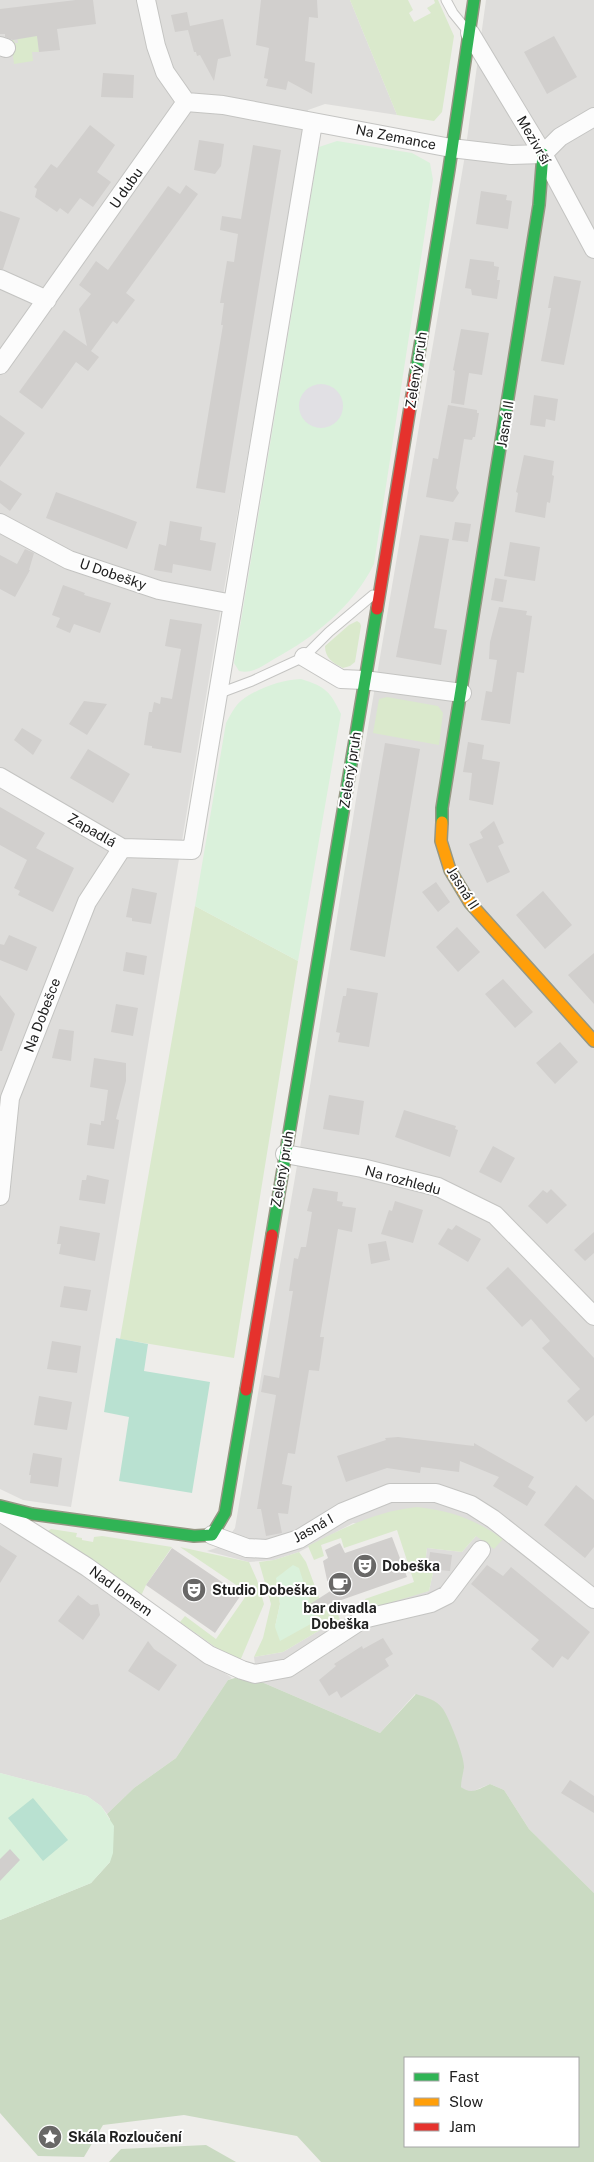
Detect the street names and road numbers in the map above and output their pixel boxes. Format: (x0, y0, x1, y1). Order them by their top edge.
street label: Mezivrší (514, 113, 555, 168)
street label: Na Zemance (354, 121, 438, 153)
street label: U dubu (106, 165, 146, 211)
street label: Zelený pruh (402, 331, 430, 409)
street label: Jasná II (493, 399, 517, 449)
street label: U Dobešky (77, 555, 149, 593)
street label: Zelený pruh (336, 731, 364, 809)
street label: Zapadlá (65, 810, 119, 850)
street label: Jasná II (444, 864, 482, 912)
street label: Na Dobešce (21, 976, 63, 1054)
street label: Zelený pruh (267, 1130, 297, 1208)
street label: Na rozhledu (363, 1162, 443, 1198)
street label: Jasná I (290, 1510, 336, 1546)
street label: Nad lomem (86, 1563, 156, 1619)

